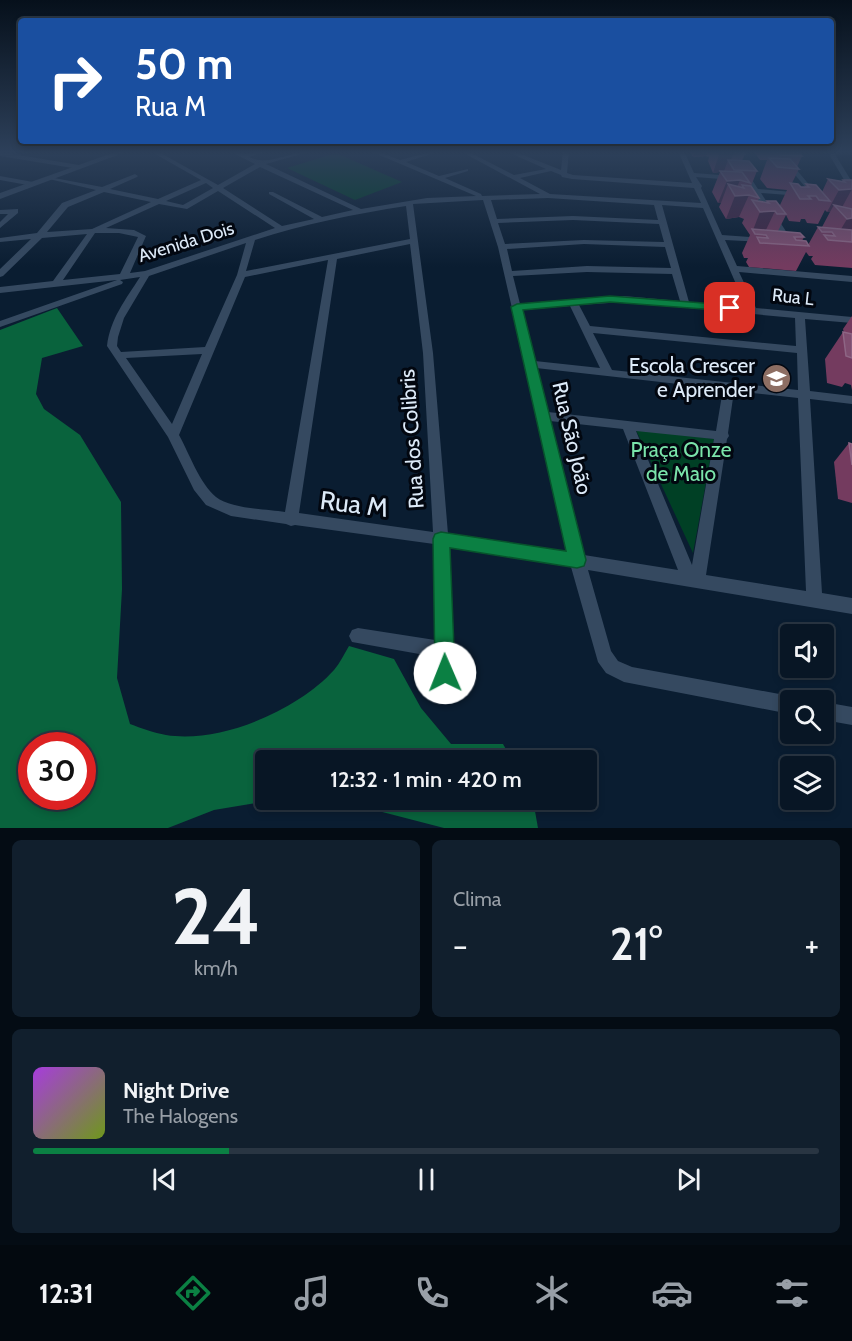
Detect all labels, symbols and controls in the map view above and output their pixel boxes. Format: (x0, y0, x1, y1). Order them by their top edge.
text: 50 m (135, 38, 233, 90)
icon: right (36, 42, 114, 120)
text: Rua M (135, 90, 206, 123)
street label: Avenida Dois (135, 217, 237, 267)
pin (704, 282, 755, 333)
street label: Rua L (771, 284, 815, 310)
icon: arrive (713, 291, 746, 324)
place label: Escola Crescer e Aprender (629, 353, 755, 402)
school or university icon: Escola Crescer e Aprender (760, 362, 792, 394)
street label: Rua dos Colibris (394, 368, 429, 510)
street label: Rua São João (547, 379, 598, 497)
park label: Praça Onze de Maio (631, 437, 732, 486)
street label: Rua M (318, 484, 390, 524)
map controls (780, 624, 834, 810)
button: sound (780, 624, 834, 678)
position arrow (413, 641, 477, 705)
button: search (780, 690, 834, 744)
speed limit sign: 30 (18, 732, 96, 810)
button: layers (780, 756, 834, 810)
text: 12:32 · 1 min · 420 m (330, 766, 522, 793)
text: 24 (171, 869, 261, 964)
text: Clima (453, 887, 501, 911)
text: 21° (610, 917, 662, 971)
text: − (453, 925, 468, 965)
text: + (804, 925, 819, 965)
text: km/h (194, 956, 238, 980)
text: Night Drive (123, 1077, 229, 1104)
text: The Halogens (123, 1104, 238, 1128)
icon: previous (148, 1163, 181, 1196)
icon: pause (410, 1163, 443, 1196)
icon: next (672, 1163, 705, 1196)
icon: directions (172, 1272, 214, 1314)
icon: music (291, 1272, 333, 1314)
icon: phone (411, 1272, 453, 1314)
icon: climate (531, 1272, 573, 1314)
icon: car (651, 1272, 693, 1314)
icon: filters (771, 1272, 813, 1314)
text: 12:31 (39, 1277, 94, 1310)

